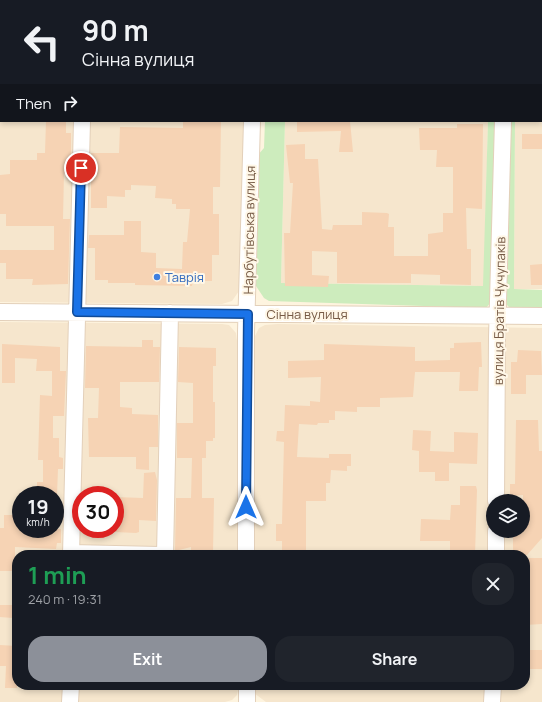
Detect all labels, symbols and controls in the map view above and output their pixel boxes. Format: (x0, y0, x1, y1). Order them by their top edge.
text: 90 m (82, 11, 149, 49)
icon: left (16, 16, 68, 68)
text: Сінна вулиця (82, 47, 194, 71)
icon: right (59, 92, 81, 114)
text: Then (16, 93, 51, 114)
pin (64, 151, 98, 185)
icon: arrive (70, 157, 92, 179)
street label: Нарбутівська вулиця (239, 166, 259, 294)
street label: вулиця Братів Чучупаків (489, 237, 509, 385)
place label: Таврія (165, 268, 204, 286)
marker: Таврія (152, 272, 162, 282)
street label: Сінна вулиця (266, 305, 348, 323)
speed limit sign: 30 (72, 486, 124, 538)
position arrow (225, 486, 267, 528)
text: 19 (27, 493, 49, 520)
map controls (486, 494, 530, 538)
button: layers (486, 494, 530, 538)
text: km/h (26, 515, 50, 529)
text: 1 min (28, 558, 87, 591)
button: close (472, 563, 514, 605)
text: 240 m · 19:31 (28, 590, 102, 608)
button: Exit (28, 636, 267, 682)
button: Share (275, 636, 514, 682)

